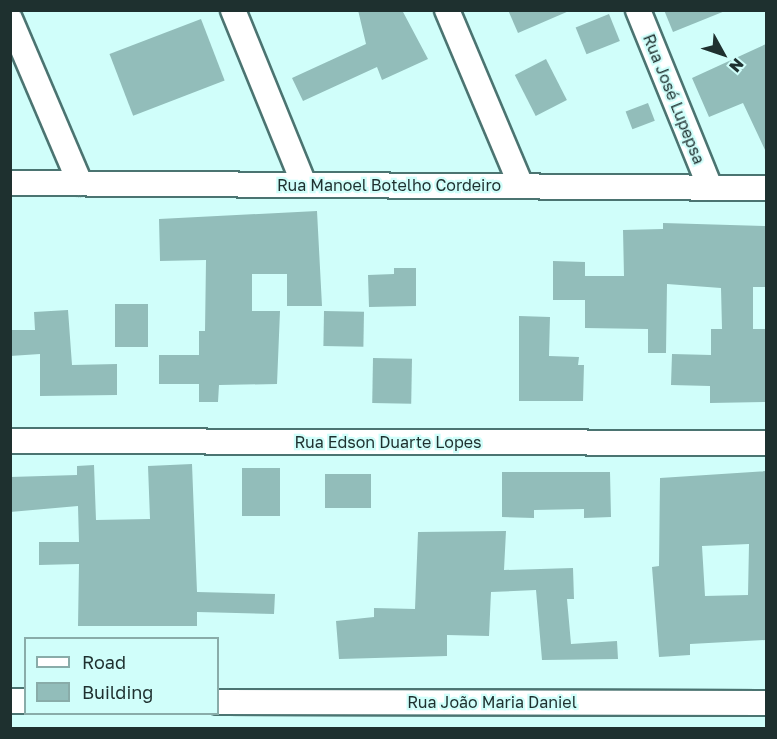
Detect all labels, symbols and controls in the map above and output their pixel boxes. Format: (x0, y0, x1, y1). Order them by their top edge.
north arrow (693, 24, 753, 84)
street label: Rua José Lupepsa (639, 31, 709, 167)
text: N (725, 54, 748, 77)
street label: Rua Manoel Botelho Cordeiro (277, 175, 501, 195)
street label: Rua Edson Duarte Lopes (295, 432, 481, 452)
legend (24, 637, 219, 715)
text: Road (82, 651, 126, 673)
text: Building (82, 681, 153, 703)
street label: Rua João Maria Daniel (407, 692, 577, 712)

